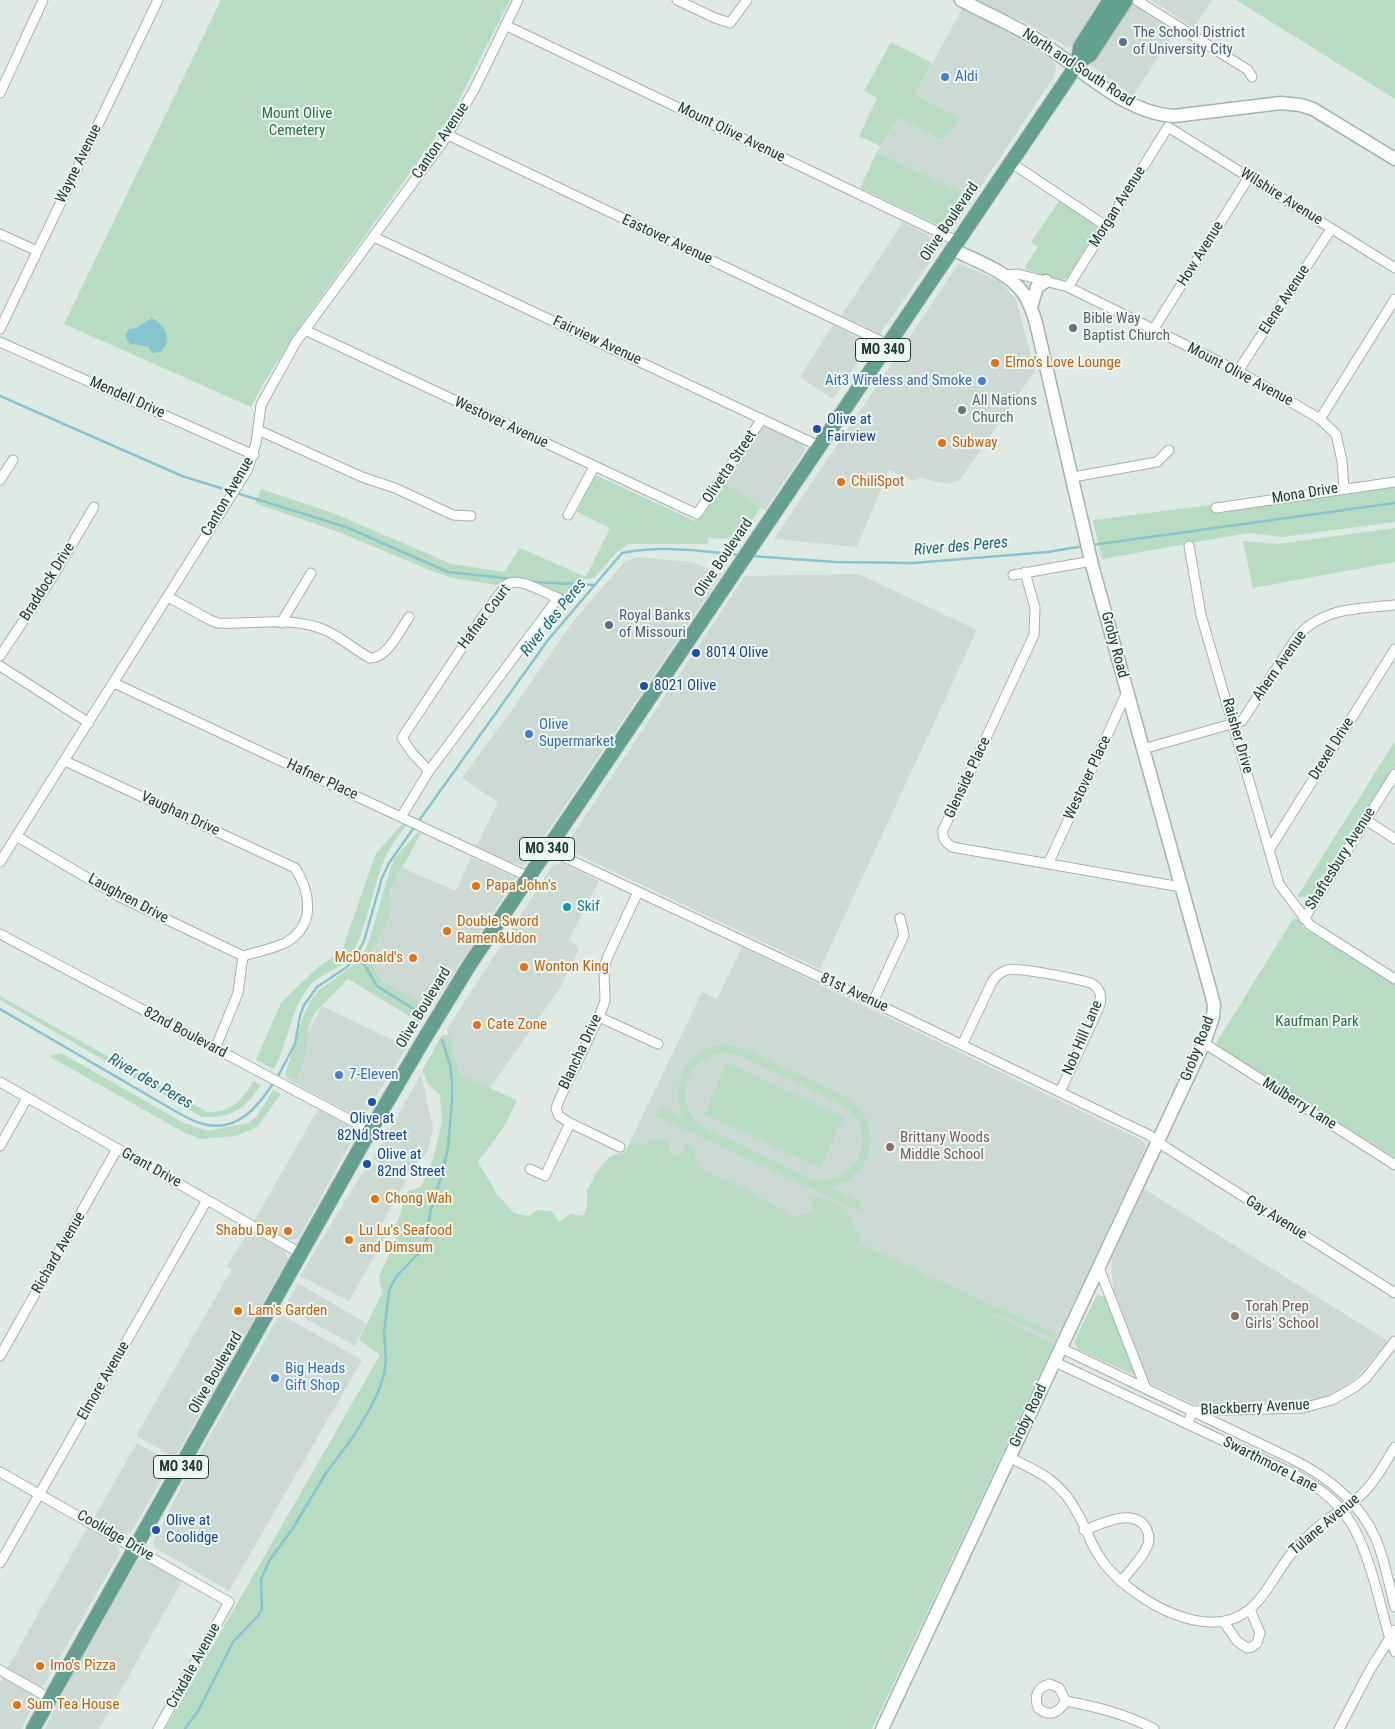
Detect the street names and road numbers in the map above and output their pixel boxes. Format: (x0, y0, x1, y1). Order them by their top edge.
street label: North and South Road (1019, 25, 1137, 111)
street label: Canton Avenue (409, 99, 473, 183)
street label: Mount Olive Avenue (674, 99, 788, 167)
street label: Wayne Avenue (52, 122, 106, 206)
street label: Morgan Avenue (1086, 163, 1150, 251)
street label: Wilshire Avenue (1236, 164, 1326, 230)
street label: Olive Boulevard (917, 179, 983, 265)
street label: Eastover Avenue (619, 211, 715, 269)
street label: How Avenue (1174, 218, 1228, 290)
street label: Elene Avenue (1256, 262, 1314, 338)
street label: Fairview Avenue (550, 313, 644, 369)
road number: MO 340 (856, 338, 910, 362)
street label: Mount Olive Avenue (1184, 340, 1296, 410)
street label: Mendell Drive (87, 373, 167, 423)
street label: Westover Avenue (451, 393, 551, 453)
street label: Olivetta Street (699, 427, 761, 507)
street label: Canton Avenue (198, 454, 258, 540)
street label: Mona Drive (1271, 480, 1339, 508)
street label: Olive Boulevard (691, 515, 757, 601)
street label: Braddock Drive (17, 539, 79, 625)
street label: Hafner Court (455, 581, 515, 653)
street label: Groby Road (1097, 610, 1131, 680)
street label: Ahern Avenue (1249, 628, 1311, 704)
street label: Raisher Drive (1218, 696, 1256, 776)
street label: Drexel Drive (1306, 714, 1358, 784)
street label: Westover Place (1061, 733, 1115, 823)
street label: Glenside Place (941, 734, 995, 822)
street label: Hafner Place (284, 756, 360, 804)
street label: Vaughan Drive (138, 788, 222, 840)
street label: Shaftesbury Avenue (1302, 804, 1380, 914)
road number: MO 340 (520, 838, 574, 861)
street label: Laughren Drive (85, 870, 171, 928)
street label: Olive Boulevard (393, 964, 455, 1052)
street label: 81st Avenue (817, 969, 891, 1017)
street label: Nob Hill Lane (1059, 998, 1107, 1078)
street label: 82nd Boulevard (140, 1004, 230, 1062)
street label: Blancha Drive (556, 1012, 606, 1092)
street label: Groby Road (1177, 1014, 1219, 1084)
street label: Mulberry Lane (1259, 1074, 1339, 1134)
street label: Grant Drive (118, 1144, 184, 1192)
street label: Gay Avenue (1242, 1192, 1310, 1244)
street label: Richard Avenue (28, 1209, 90, 1297)
street label: Olive Boulevard (185, 1329, 247, 1417)
street label: Elmore Avenue (74, 1338, 134, 1424)
street label: Groby Road (1006, 1381, 1052, 1451)
street label: Blackberry Avenue (1200, 1396, 1310, 1420)
street label: Swarthmore Lane (1220, 1433, 1320, 1497)
road number: MO 340 (154, 1455, 208, 1478)
street label: Tulane Avenue (1286, 1490, 1364, 1560)
street label: Coolidge Drive (73, 1507, 157, 1565)
street label: Crixdale Avenue (163, 1620, 225, 1712)

